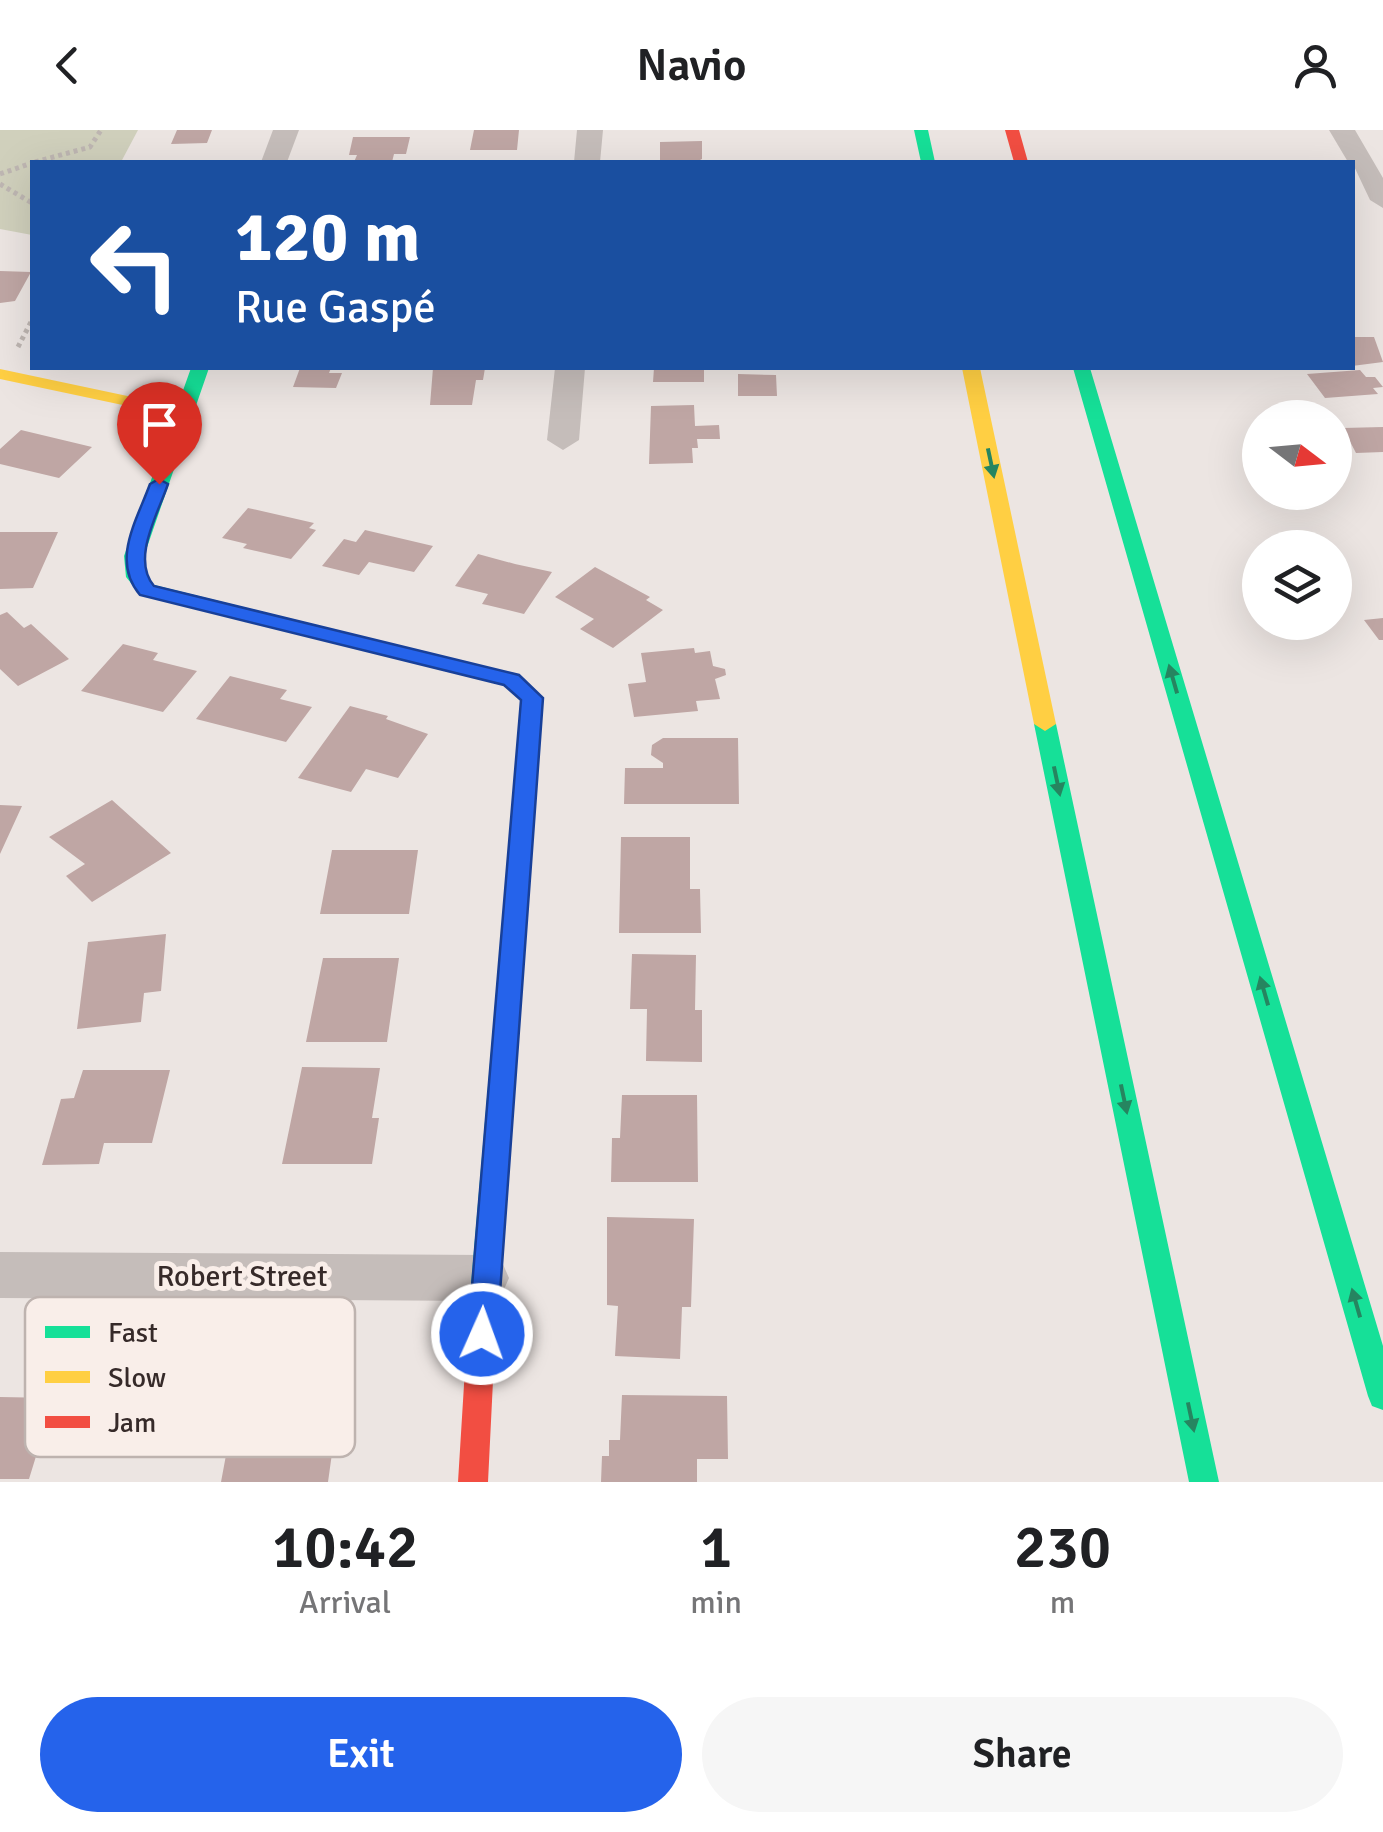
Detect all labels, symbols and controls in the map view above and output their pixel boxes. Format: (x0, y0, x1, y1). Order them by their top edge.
icon: back (40, 38, 95, 93)
text: Navio (637, 38, 746, 93)
icon: person (1288, 38, 1343, 93)
text: 120 m (235, 194, 420, 280)
icon: left (70, 200, 200, 330)
text: Rue Gaspé (235, 280, 436, 335)
pin (117, 382, 202, 485)
icon: arrive (132, 397, 187, 452)
north arrow (1242, 400, 1352, 510)
map controls (1242, 400, 1352, 640)
one-way arrow (983, 448, 999, 479)
button: layers (1242, 530, 1352, 640)
one-way arrow (1165, 663, 1180, 694)
one-way arrow (1050, 766, 1066, 797)
one-way arrow (1256, 975, 1271, 1006)
one-way arrow (1117, 1084, 1132, 1115)
street label: Robert Street (157, 1258, 327, 1295)
position arrow (430, 1282, 534, 1386)
one-way arrow (1347, 1287, 1363, 1318)
legend (25, 1297, 355, 1457)
text: Fast (108, 1316, 158, 1350)
text: Slow (108, 1361, 166, 1395)
one-way arrow (1183, 1402, 1199, 1433)
text: Jam (108, 1406, 156, 1440)
text: 10:42 (272, 1511, 418, 1585)
text: 1 (700, 1511, 732, 1585)
text: 230 (1014, 1511, 1111, 1585)
text: Arrival (299, 1583, 391, 1622)
text: min (690, 1583, 742, 1622)
text: m (1050, 1583, 1075, 1622)
button: Exit (40, 1697, 682, 1812)
button: Share (702, 1697, 1343, 1812)

